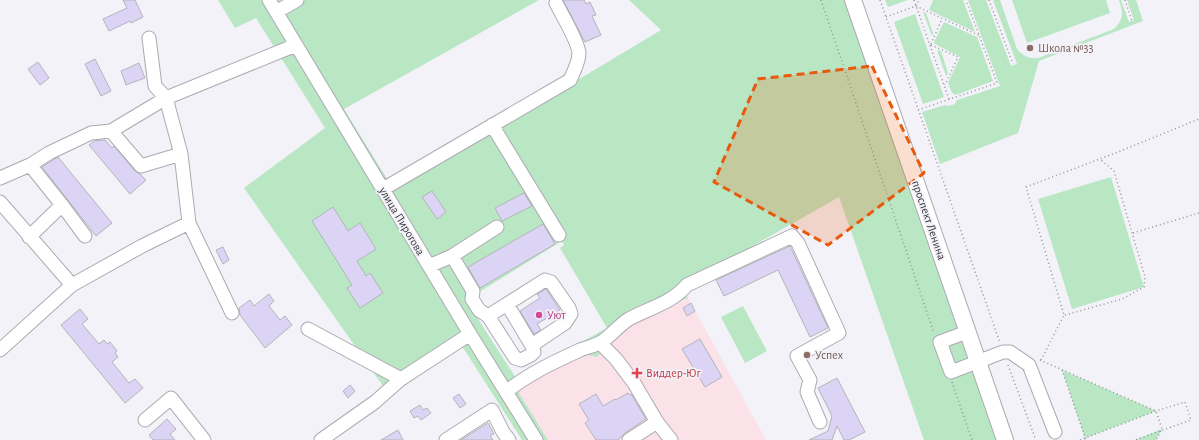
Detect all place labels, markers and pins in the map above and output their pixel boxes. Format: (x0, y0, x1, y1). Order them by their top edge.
place label: Школа №33 (1038, 42, 1094, 54)
marker: Школа №33 (1025, 43, 1035, 53)
place label: Уют (547, 309, 566, 321)
marker: Уют (534, 310, 544, 320)
place label: Успех (815, 349, 844, 361)
marker: Успех (802, 350, 812, 360)
marker: Виддер-Юг (631, 367, 643, 379)
place label: Виддер-Юг (646, 367, 702, 379)

